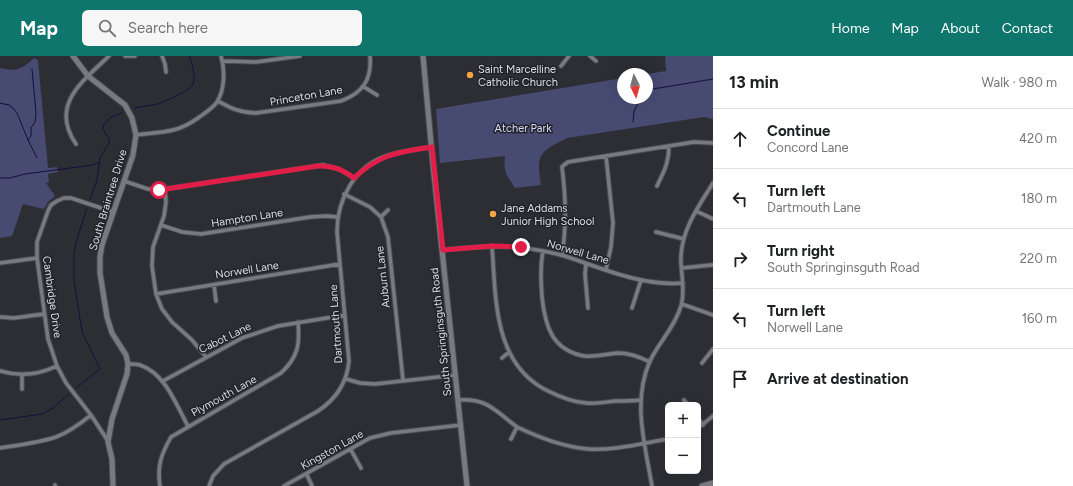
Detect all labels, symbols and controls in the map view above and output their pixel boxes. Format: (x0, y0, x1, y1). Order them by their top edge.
search box (82, 10, 362, 46)
text: Map (20, 17, 58, 40)
icon: search (96, 17, 118, 39)
text: Search here (128, 19, 208, 37)
text: Home (831, 20, 870, 37)
text: Map (892, 20, 919, 37)
text: About (941, 20, 980, 37)
text: Contact (1002, 20, 1053, 37)
place label: Saint Marcelline Catholic Church (478, 63, 558, 89)
north arrow (617, 68, 653, 104)
marker: Saint Marcelline Catholic Church (465, 70, 475, 80)
text: 13 min (729, 72, 779, 92)
text: Walk · 980 m (982, 75, 1057, 90)
street label: Princeton Lane (269, 83, 343, 109)
park label: Atcher Park (494, 122, 552, 135)
text: Continue (767, 122, 830, 140)
icon: ahead (729, 128, 751, 150)
text: 420 m (1019, 131, 1057, 146)
text: Concord Lane (767, 140, 849, 155)
street label: South Braintree Drive (86, 148, 130, 252)
route start (150, 181, 168, 199)
text: Turn left (767, 182, 825, 200)
icon: left (729, 188, 751, 210)
text: 180 m (1021, 191, 1057, 206)
text: Dartmouth Lane (767, 200, 861, 215)
place label: Jane Addams Junior High School (501, 202, 594, 228)
street label: Hampton Lane (210, 206, 284, 230)
marker: Jane Addams Junior High School (488, 209, 498, 219)
street label: Norwell Lane (545, 237, 611, 267)
route end (512, 238, 530, 256)
text: Turn right (767, 242, 835, 260)
street label: Auburn Lane (373, 245, 393, 309)
icon: right (729, 248, 751, 270)
text: 220 m (1020, 251, 1057, 266)
street label: Cambridge Drive (40, 255, 64, 339)
street label: Norwell Lane (214, 259, 280, 281)
text: South Springinsguth Road (767, 260, 920, 275)
street label: South Springinsguth Road (428, 267, 454, 397)
street label: Dartmouth Lane (327, 284, 345, 364)
text: Turn left (767, 302, 825, 320)
icon: left (729, 308, 751, 330)
text: 160 m (1022, 311, 1057, 326)
street label: Cabot Lane (197, 320, 253, 356)
text: Norwell Lane (767, 320, 843, 335)
icon: arrive (729, 368, 751, 390)
text: Arrive at destination (767, 370, 908, 388)
street label: Plymouth Lane (189, 373, 259, 419)
map controls (665, 402, 701, 474)
button: + (665, 402, 701, 438)
street label: Kingston Lane (298, 427, 366, 473)
button: − (665, 438, 701, 474)

